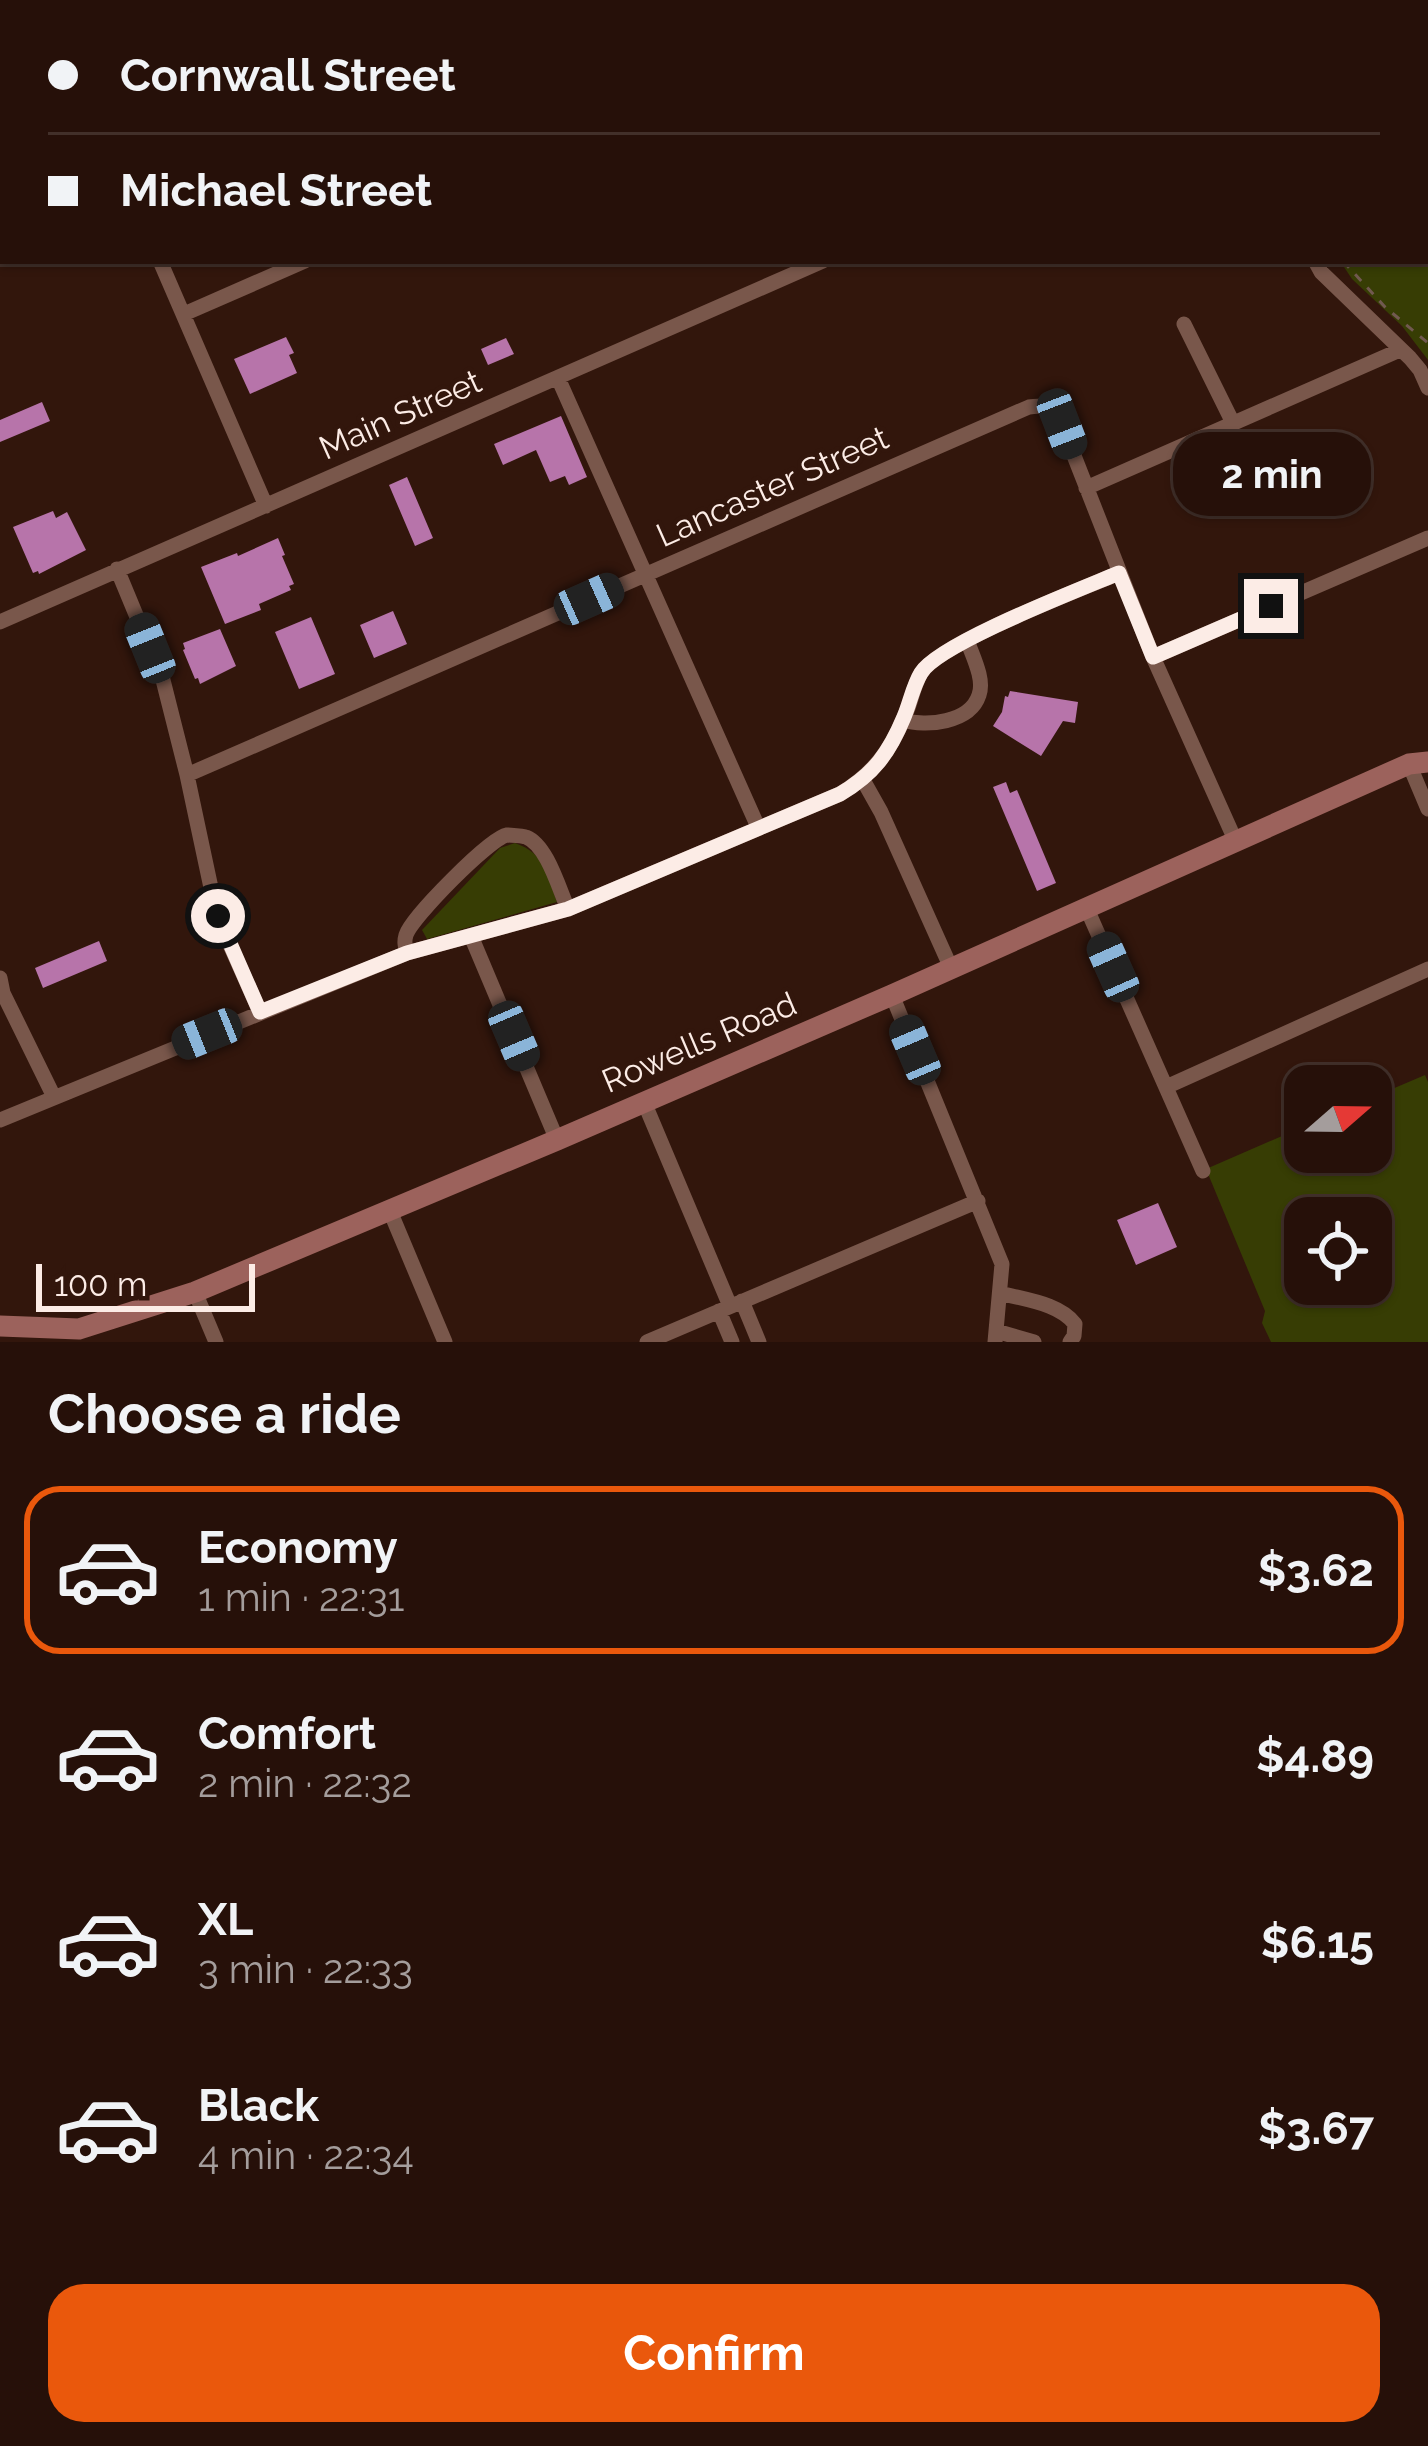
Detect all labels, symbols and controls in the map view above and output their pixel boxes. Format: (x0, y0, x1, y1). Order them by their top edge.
text: Cornwall Street (120, 49, 456, 102)
text: Michael Street (120, 164, 432, 217)
street label: Main Street (313, 361, 487, 467)
car (1032, 384, 1092, 464)
street label: Lancaster Street (650, 418, 894, 555)
callout: 2 min (1172, 432, 1370, 516)
text: 2 min (1221, 451, 1323, 497)
car (549, 568, 629, 630)
route end (1244, 579, 1298, 633)
car (120, 608, 180, 688)
route start (191, 889, 245, 943)
car (1082, 927, 1144, 1007)
street label: Rowells Road (596, 984, 802, 1101)
car (483, 996, 545, 1076)
car (167, 1004, 247, 1064)
car (884, 1010, 946, 1090)
north arrow (1284, 1065, 1392, 1173)
map controls (1284, 1065, 1392, 1305)
button: locate (1284, 1197, 1392, 1305)
scale bar (36, 1258, 255, 1311)
text: 100 m (54, 1265, 147, 1304)
text: Choose a ride (48, 1382, 401, 1446)
icon: car (54, 1516, 162, 1624)
text: Economy (198, 1521, 398, 1574)
text: $3.62 (1258, 1544, 1374, 1597)
text: 1 min · 22:31 (198, 1574, 404, 1620)
icon: car (54, 1702, 162, 1810)
text: Comfort (198, 1707, 376, 1760)
text: $4.89 (1256, 1730, 1374, 1783)
text: 2 min · 22:32 (198, 1760, 412, 1806)
icon: car (54, 1888, 162, 1996)
text: XL (198, 1893, 253, 1946)
text: $6.15 (1261, 1916, 1374, 1969)
text: 3 min · 22:33 (198, 1946, 413, 1992)
icon: car (54, 2074, 162, 2182)
text: Black (198, 2079, 319, 2132)
text: $3.67 (1258, 2102, 1374, 2155)
text: 4 min · 22:34 (198, 2132, 414, 2178)
button: Confirm (48, 2284, 1380, 2422)

